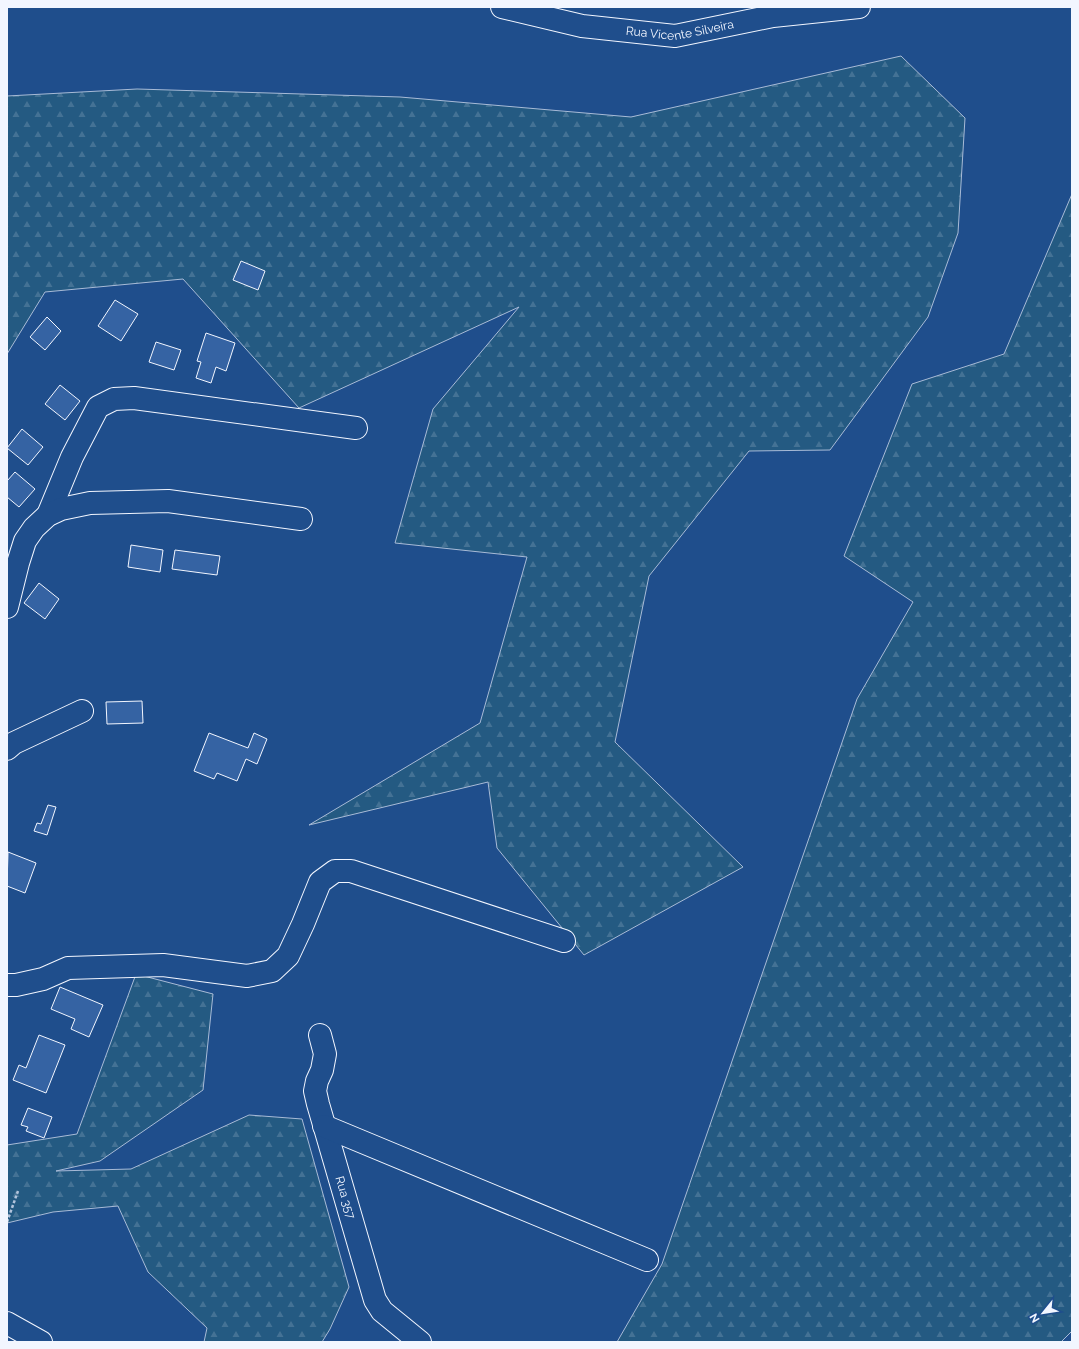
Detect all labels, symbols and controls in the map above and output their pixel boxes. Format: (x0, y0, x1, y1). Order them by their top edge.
street label: Rua Vicente Silveira (625, 17, 735, 43)
street label: Rua 357 (332, 1175, 358, 1221)
north arrow (1023, 1293, 1063, 1333)
text: N (1027, 1311, 1043, 1325)

